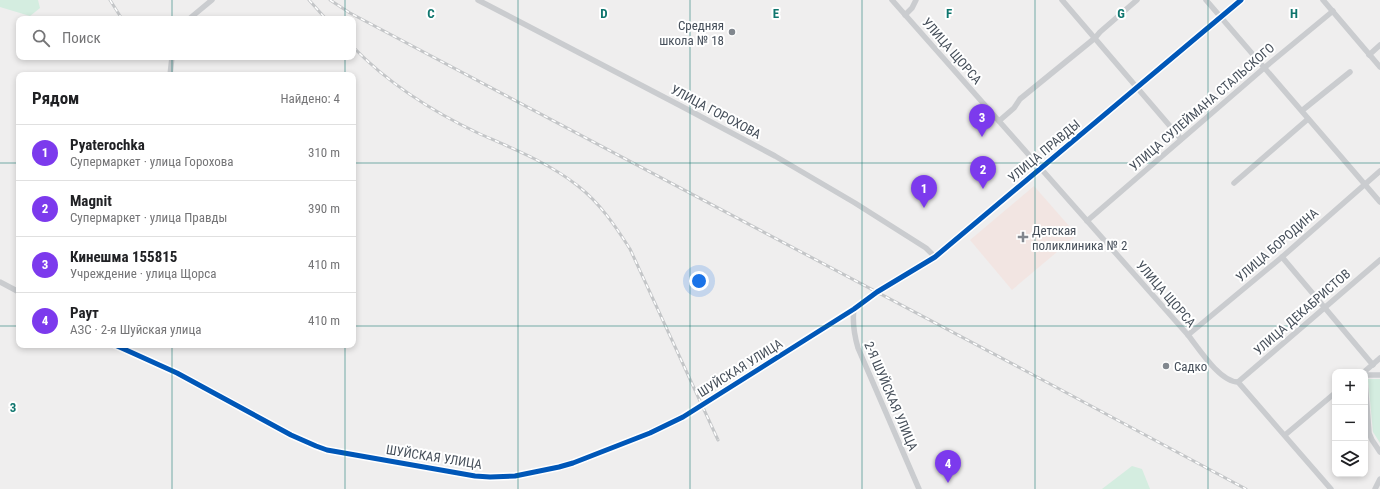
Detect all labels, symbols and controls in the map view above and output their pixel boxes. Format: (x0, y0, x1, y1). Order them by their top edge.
text: C (427, 6, 435, 21)
text: D (600, 6, 608, 21)
text: E (773, 6, 780, 21)
text: F (946, 6, 952, 21)
text: G (1117, 6, 1125, 21)
text: H (1290, 6, 1298, 21)
street label: УЛИЦА ЩОРСА (919, 15, 985, 87)
search box (16, 16, 356, 60)
place label: Средняя школа № 18 (659, 18, 724, 48)
icon: search (30, 27, 52, 49)
marker: Средняя школа № 18 (727, 27, 737, 37)
text: Поиск (62, 29, 101, 47)
street label: УЛИЦА СУЛЕЙМАНА СТАЛЬСКОГО (1127, 40, 1278, 174)
street label: УЛИЦА ГОРОХОВА (668, 82, 764, 142)
text: Рядом (32, 88, 79, 108)
text: Найдено: 4 (280, 91, 340, 106)
pin: 3 (969, 104, 995, 137)
street label: УЛИЦА ПРАВДЫ (1005, 117, 1083, 185)
text: Pyaterochka (70, 136, 145, 154)
text: 1 (42, 145, 48, 160)
text: 310 m (308, 145, 340, 160)
text: Супермаркет · улица Горохова (70, 154, 234, 169)
pin: 2 (970, 156, 996, 189)
pin: 1 (911, 175, 937, 208)
text: Magnit (70, 192, 112, 210)
text: 2 (42, 201, 48, 216)
text: 390 m (308, 201, 340, 216)
street label: УЛИЦА БОРОДИНА (1233, 205, 1321, 285)
text: Супермаркет · улица Правды (70, 210, 227, 225)
place label: Детская поликлиника № 2 (1032, 223, 1127, 253)
marker: Детская поликлиника № 2 (1017, 231, 1029, 243)
text: Кинешма 155815 (70, 248, 177, 266)
text: 3 (42, 257, 48, 272)
text: 410 m (308, 257, 340, 272)
street label: УЛИЦА ЩОРСА (1133, 258, 1199, 330)
text: Учреждение · улица Щорса (70, 266, 216, 281)
street label: УЛИЦА ДЕКАБРИСТОВ (1251, 266, 1353, 358)
your location (689, 271, 709, 291)
text: Раут (70, 304, 99, 322)
text: 4 (42, 313, 48, 328)
text: 410 m (308, 313, 340, 328)
text: АЗС · 2-я Шуйская улица (70, 322, 201, 337)
street label: ШУЙСКАЯ УЛИЦА (695, 336, 786, 400)
street label: 2-Я ШУЙСКАЯ УЛИЦА (861, 339, 921, 453)
place label: Садко (1174, 359, 1207, 374)
marker: Садко (1161, 361, 1171, 371)
map controls (1332, 369, 1368, 477)
button: + (1332, 369, 1368, 405)
text: 3 (10, 400, 16, 415)
button: − (1332, 405, 1368, 441)
button: layers (1332, 441, 1368, 477)
street label: ШУЙСКАЯ УЛИЦА (385, 442, 484, 472)
pin: 4 (935, 450, 961, 483)

